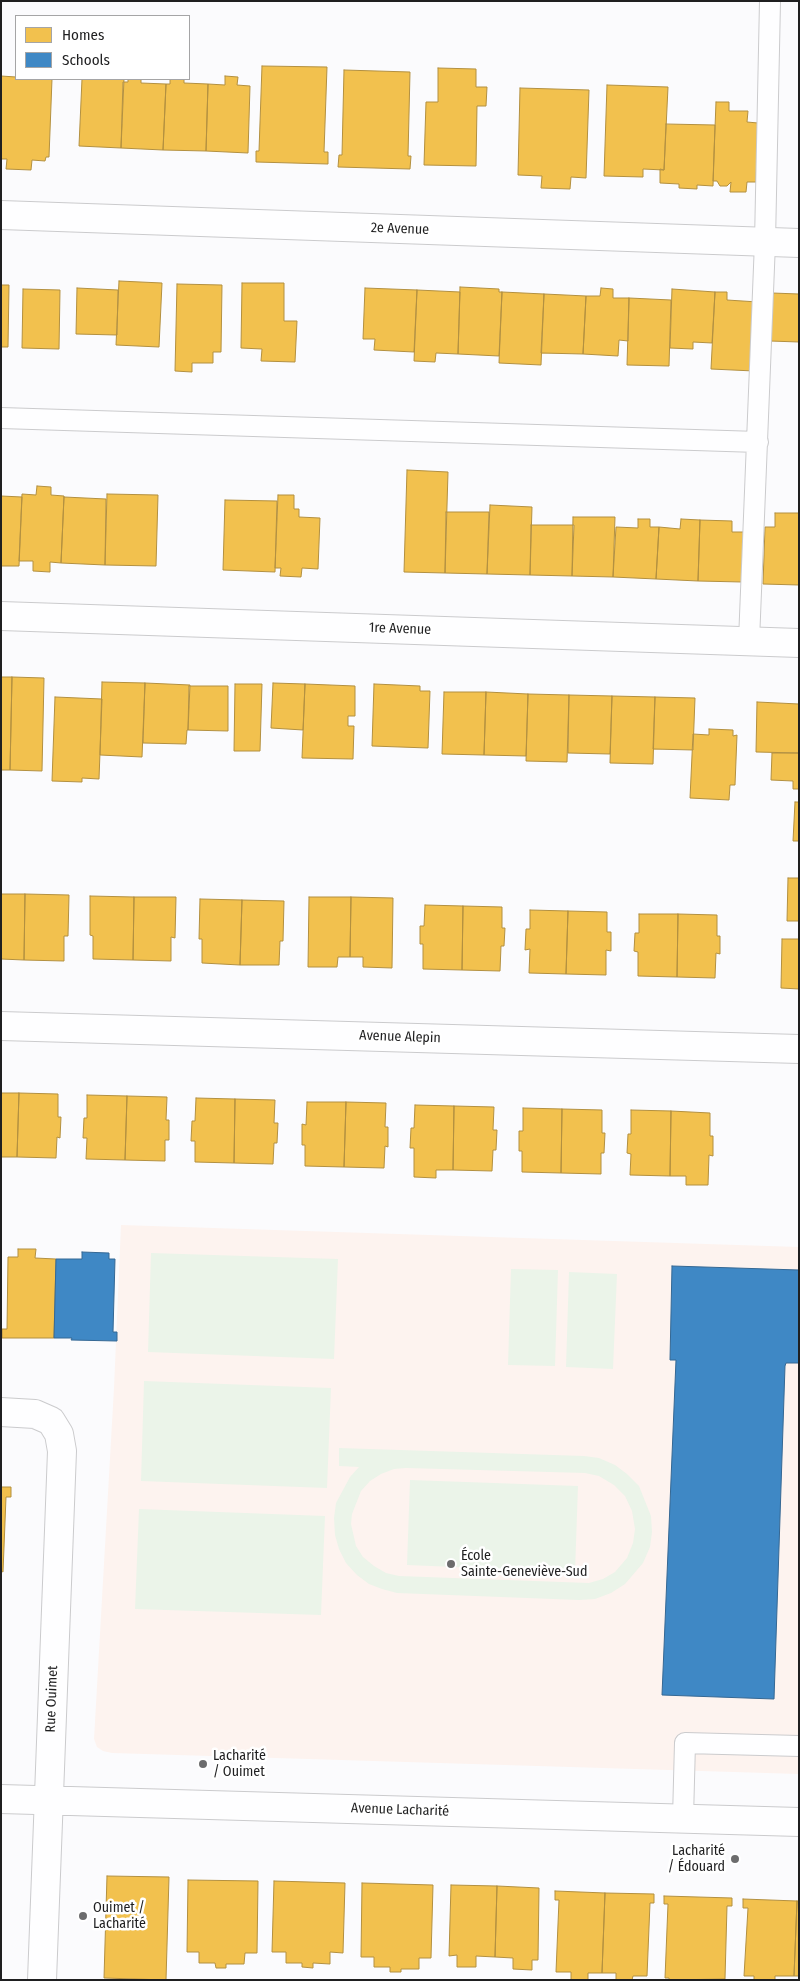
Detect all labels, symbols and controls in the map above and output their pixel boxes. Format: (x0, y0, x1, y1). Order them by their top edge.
legend (15, 15, 190, 80)
text: Homes (62, 26, 104, 44)
text: Schools (62, 51, 110, 69)
street label: 2e Avenue (371, 220, 429, 238)
street label: 1re Avenue (369, 620, 431, 638)
street label: Avenue Alepin (359, 1027, 441, 1047)
place label: École Sainte-Geneviève-Sud (461, 1548, 587, 1580)
marker: École Sainte-Geneviève-Sud (445, 1558, 457, 1570)
street label: Rue Ouimet (42, 1665, 62, 1733)
place label: Lacharité / Ouimet (213, 1748, 266, 1780)
marker: Lacharité / Ouimet (197, 1758, 209, 1770)
street label: Avenue Lacharité (351, 1800, 449, 1820)
place label: Lacharité / Édouard (668, 1843, 725, 1875)
marker: Lacharité / Édouard (729, 1853, 741, 1865)
place label: Ouimet / Lacharité (93, 1900, 146, 1932)
marker: Ouimet / Lacharité (77, 1910, 89, 1922)

